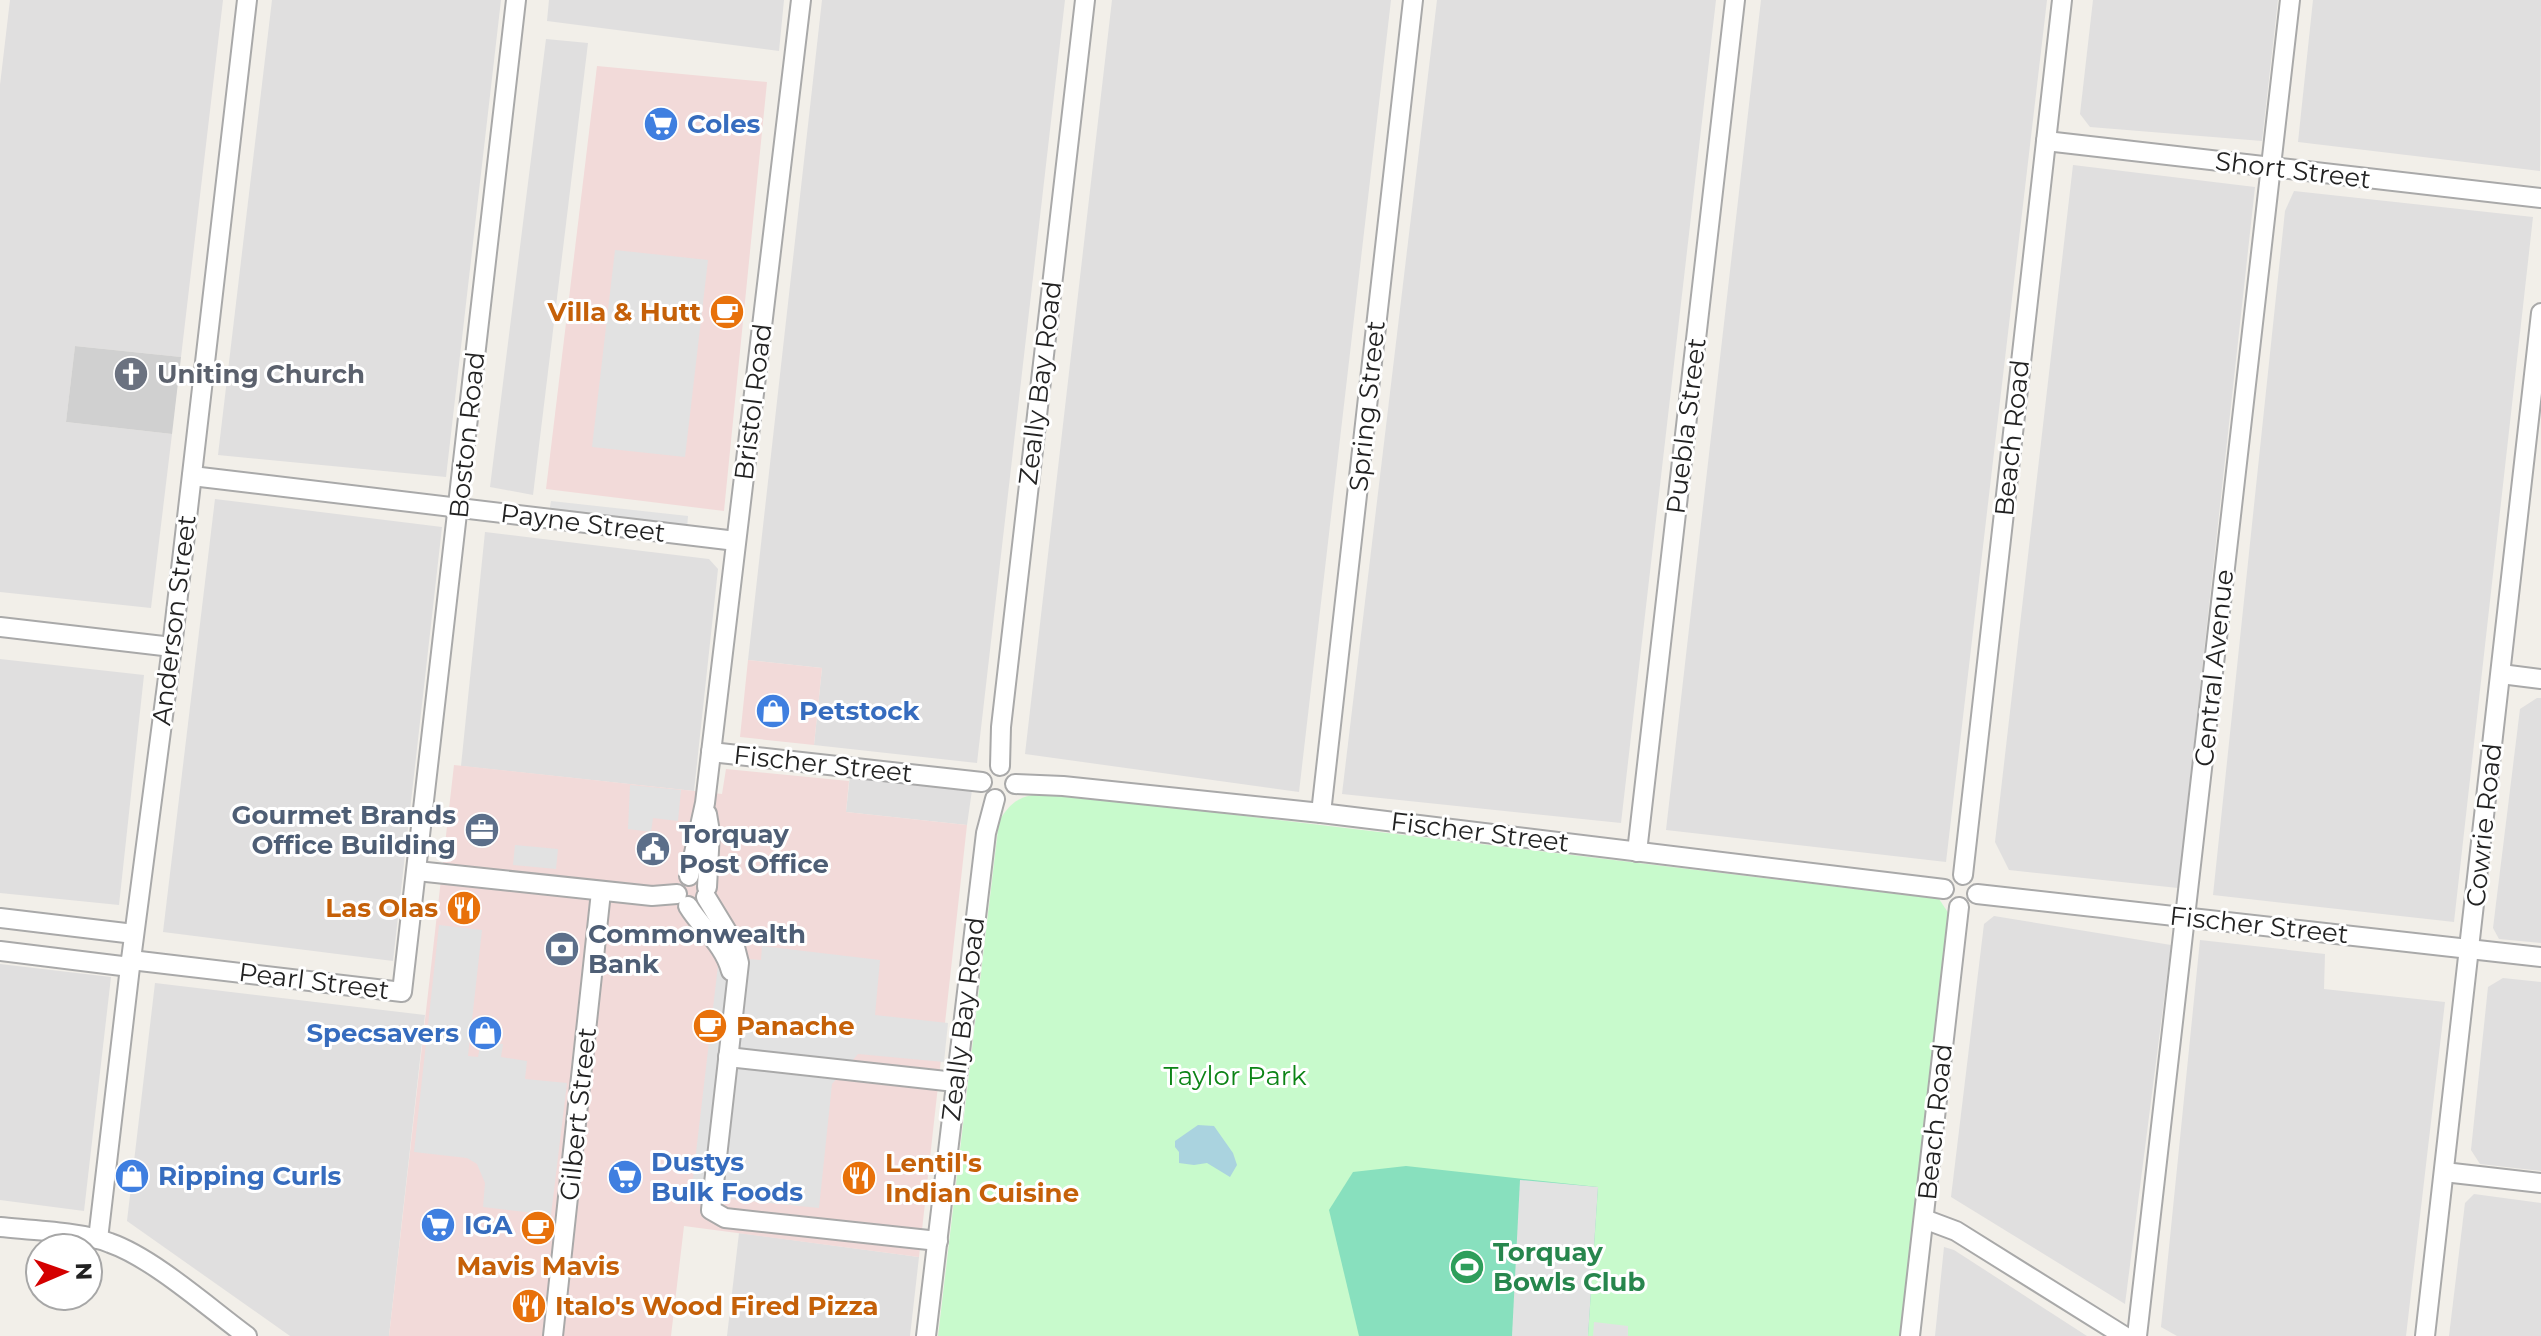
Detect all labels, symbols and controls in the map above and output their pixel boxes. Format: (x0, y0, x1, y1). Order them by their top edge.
supermarket icon: Coles (642, 105, 680, 143)
place label: Coles (687, 108, 761, 140)
street label: Short Street (2213, 145, 2373, 195)
street label: Zeally Bay Road (1012, 279, 1068, 487)
cafe icon: Villa & Hutt (708, 293, 746, 331)
place label: Villa & Hutt (546, 296, 701, 328)
street label: Spring Street (1342, 319, 1392, 493)
street label: Bristol Road (728, 322, 778, 482)
street label: Puebla Street (1659, 336, 1713, 516)
street label: Boston Road (442, 350, 492, 520)
church icon: Uniting Church (112, 355, 150, 393)
place label: Uniting Church (157, 358, 365, 390)
street label: Beach Road (1988, 358, 2036, 518)
street label: Payne Street (499, 497, 667, 549)
street label: Anderson Street (145, 513, 203, 727)
street label: Central Avenue (2188, 568, 2240, 768)
shop icon: Petstock (754, 692, 792, 730)
place label: Petstock (799, 695, 920, 727)
street label: Fischer Street (732, 739, 914, 789)
street label: Cowrie Road (2459, 742, 2509, 908)
place label: Gourmet Brands Office Building (232, 799, 456, 861)
street label: Fischer Street (1389, 805, 1571, 859)
office icon: Gourmet Brands Office Building (463, 811, 501, 849)
place label: Torquay Post Office (679, 818, 829, 880)
public building icon: Torquay Post Office (634, 830, 672, 868)
restaurant icon: Las Olas (445, 889, 483, 927)
place label: Las Olas (325, 892, 438, 924)
street label: Fischer Street (2168, 900, 2350, 950)
street label: Zeally Bay Road (935, 915, 991, 1123)
place label: Commonwealth Bank (588, 918, 806, 980)
bank icon: Commonwealth Bank (543, 930, 581, 968)
street label: Pearl Street (237, 956, 391, 1006)
cafe icon: Panache (691, 1007, 729, 1045)
place label: Panache (736, 1010, 855, 1042)
shop icon: Specsavers (466, 1014, 504, 1052)
place label: Specsavers (307, 1017, 459, 1049)
street label: Gilbert Street (553, 1026, 603, 1202)
street label: Beach Road (1911, 1042, 1959, 1202)
park label: Taylor Park (1163, 1060, 1307, 1092)
place label: Dustys Bulk Foods (651, 1146, 803, 1208)
place label: Lentil's Indian Cuisine (885, 1147, 1079, 1209)
shop icon: Ripping Curls (113, 1157, 151, 1195)
supermarket icon: Dustys Bulk Foods (606, 1158, 644, 1196)
restaurant icon: Lentil's Indian Cuisine (840, 1159, 878, 1197)
place label: Ripping Curls (158, 1160, 342, 1192)
supermarket icon: IGA (419, 1206, 457, 1244)
place label: IGA (464, 1209, 514, 1241)
cafe icon: Mavis Mavis (519, 1209, 557, 1247)
north arrow (24, 1232, 104, 1312)
place label: Torquay Bowls Club (1493, 1236, 1645, 1298)
sports icon: Torquay Bowls Club (1448, 1248, 1486, 1286)
place label: Mavis Mavis (457, 1250, 620, 1282)
text: N (70, 1262, 97, 1281)
restaurant icon: Italo's Wood Fired Pizza (510, 1287, 548, 1325)
place label: Italo's Wood Fired Pizza (555, 1290, 879, 1322)

